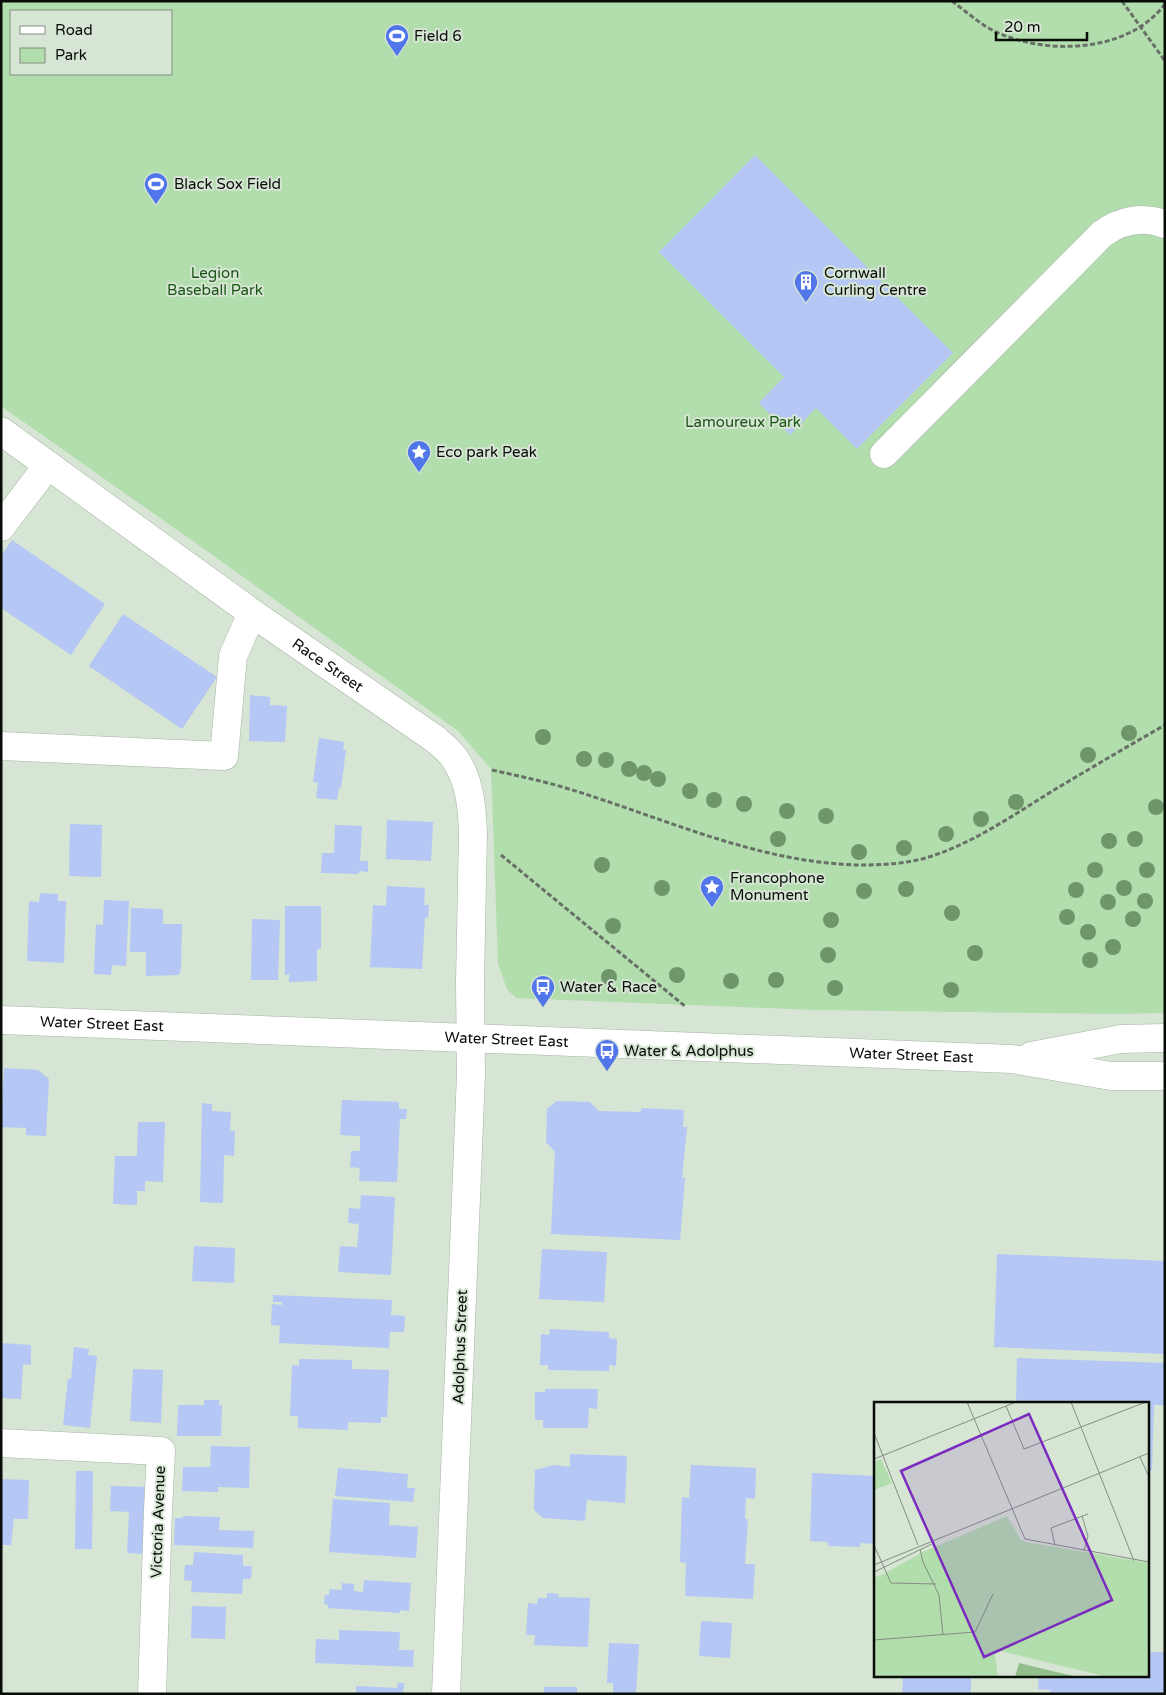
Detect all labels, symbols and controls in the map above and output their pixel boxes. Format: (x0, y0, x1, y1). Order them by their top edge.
legend (10, 10, 172, 75)
scale bar (996, 10, 1087, 42)
text: 20 m (1004, 18, 1041, 36)
text: Road (55, 21, 93, 39)
sports icon: Field 6 (384, 23, 410, 57)
place label: Field 6 (414, 27, 462, 45)
text: Park (55, 46, 87, 64)
sports icon: Black Sox Field (143, 171, 169, 205)
place label: Black Sox Field (174, 175, 281, 193)
park label: Legion Baseball Park (167, 264, 263, 299)
place label: Cornwall Curling Centre (824, 264, 926, 299)
building icon: Cornwall Curling Centre (793, 269, 819, 303)
park label: Lamoureux Park (685, 413, 801, 431)
place icon: Eco park Peak (406, 439, 432, 473)
place label: Eco park Peak (436, 443, 537, 461)
street label: Race Street (289, 634, 367, 696)
place label: Francophone Monument (730, 869, 824, 904)
place icon: Francophone Monument (699, 874, 725, 908)
bus stop icon: Water & Race (530, 974, 556, 1008)
place label: Water & Race (560, 978, 657, 996)
street label: Water Street East (39, 1013, 165, 1035)
street label: Water Street East (444, 1028, 569, 1051)
bus stop icon: Water & Adolphus (594, 1038, 620, 1072)
place label: Water & Adolphus (624, 1042, 754, 1060)
street label: Water Street East (849, 1044, 974, 1067)
street label: Adolphus Street (449, 1289, 471, 1405)
inset map (874, 1402, 1148, 1678)
street label: Victoria Avenue (147, 1466, 169, 1578)

